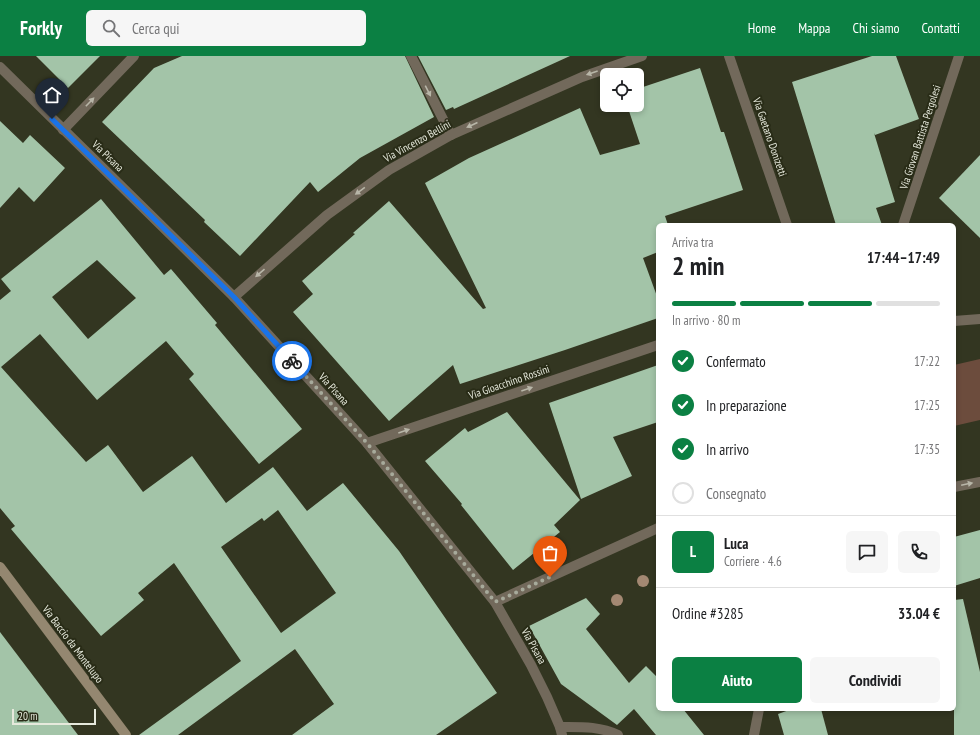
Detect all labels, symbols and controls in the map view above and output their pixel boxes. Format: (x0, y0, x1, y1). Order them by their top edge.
search box (86, 10, 366, 46)
text: Forkly (20, 16, 62, 40)
icon: search (100, 17, 122, 39)
text: Cerca qui (132, 19, 180, 38)
text: Home (748, 19, 776, 37)
text: Mappa (798, 19, 830, 37)
text: Chi siamo (852, 19, 900, 37)
text: Contatti (922, 19, 960, 37)
map controls (600, 68, 644, 112)
button: locate (600, 68, 644, 112)
one-way arrow (585, 71, 597, 77)
pin (35, 78, 69, 119)
street label: Via Giovan Battista Pergolesi (896, 83, 943, 192)
icon: home (41, 84, 63, 106)
one-way arrow (425, 85, 432, 97)
street label: Via Gaetano Donizetti (750, 95, 790, 178)
one-way arrow (85, 97, 95, 107)
street label: Via Vincenzo Bellini (380, 117, 453, 166)
one-way arrow (467, 122, 478, 128)
street label: Via Pisana (88, 137, 127, 175)
one-way arrow (355, 187, 366, 195)
text: Arriva tra (672, 234, 713, 251)
text: 17:44–17:49 (867, 248, 940, 267)
text: 2 min (672, 249, 725, 282)
one-way arrow (255, 269, 266, 278)
text: In arrivo · 80 m (672, 312, 741, 329)
courier (272, 341, 312, 381)
icon: bike (281, 350, 303, 372)
icon: check (672, 350, 694, 372)
text: Confermato (706, 352, 766, 371)
text: 17:22 (914, 353, 940, 370)
street label: Via Gioacchino Rossini (466, 362, 551, 403)
street label: Via Pisana (315, 369, 352, 408)
one-way arrow (522, 386, 534, 392)
icon: check (672, 394, 694, 416)
text: In preparazione (706, 396, 787, 415)
text: 17:25 (914, 397, 940, 414)
one-way arrow (398, 427, 410, 433)
icon: check (672, 438, 694, 460)
text: In arrivo (706, 440, 749, 459)
text: 17:35 (914, 441, 940, 458)
one-way arrow (961, 481, 973, 487)
text: Consegnato (706, 484, 766, 503)
button: chat (846, 531, 888, 573)
button: phone (898, 531, 940, 573)
text: Luca (724, 534, 749, 553)
pin (533, 536, 567, 577)
icon: bag (539, 542, 561, 564)
text: L (690, 542, 696, 561)
text: Corriere · 4.6 (724, 553, 782, 570)
street label: Via Baccio da Montelupo (39, 602, 107, 686)
text: Ordine #3285 (672, 604, 744, 623)
text: 33.04 € (898, 604, 940, 623)
street label: Via Pisana (518, 625, 550, 666)
button: Aiuto (672, 657, 802, 703)
button: Condividi (810, 657, 940, 703)
scale bar (12, 707, 96, 726)
text: 20 m (18, 709, 37, 723)

